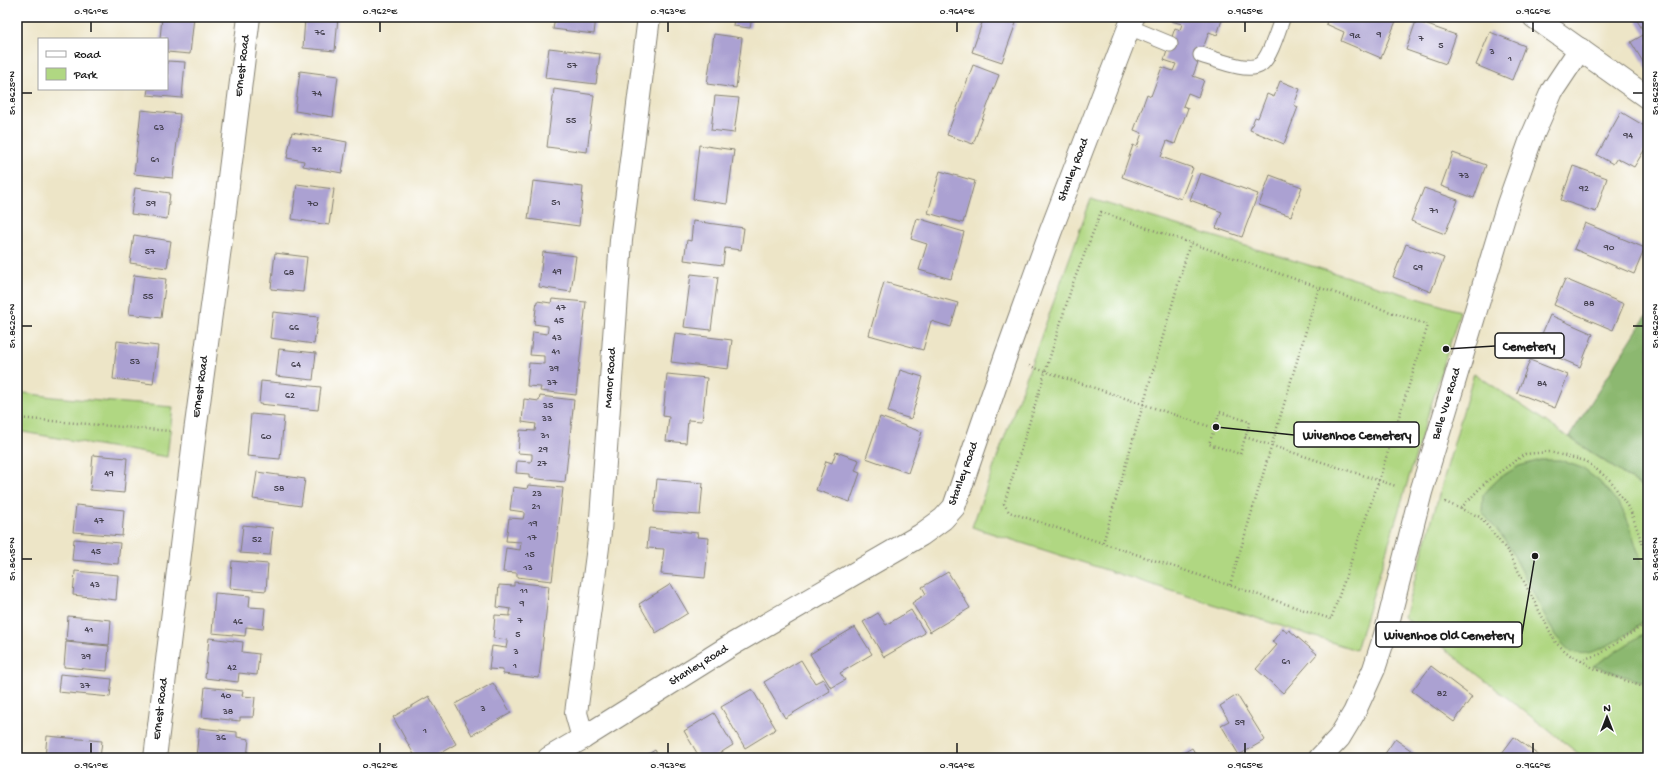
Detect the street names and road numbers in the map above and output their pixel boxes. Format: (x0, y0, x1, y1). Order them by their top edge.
street label: Ernest Road (232, 33, 254, 98)
street label: Stanley Road (1056, 135, 1093, 204)
street label: Manor Road (602, 347, 620, 409)
street label: Ernest Road (190, 354, 212, 419)
street label: Belle Vue Road (1429, 366, 1465, 442)
street label: Stanley Road (946, 439, 982, 508)
street label: Stanley Road (667, 642, 732, 690)
street label: Ernest Road (150, 676, 172, 741)

